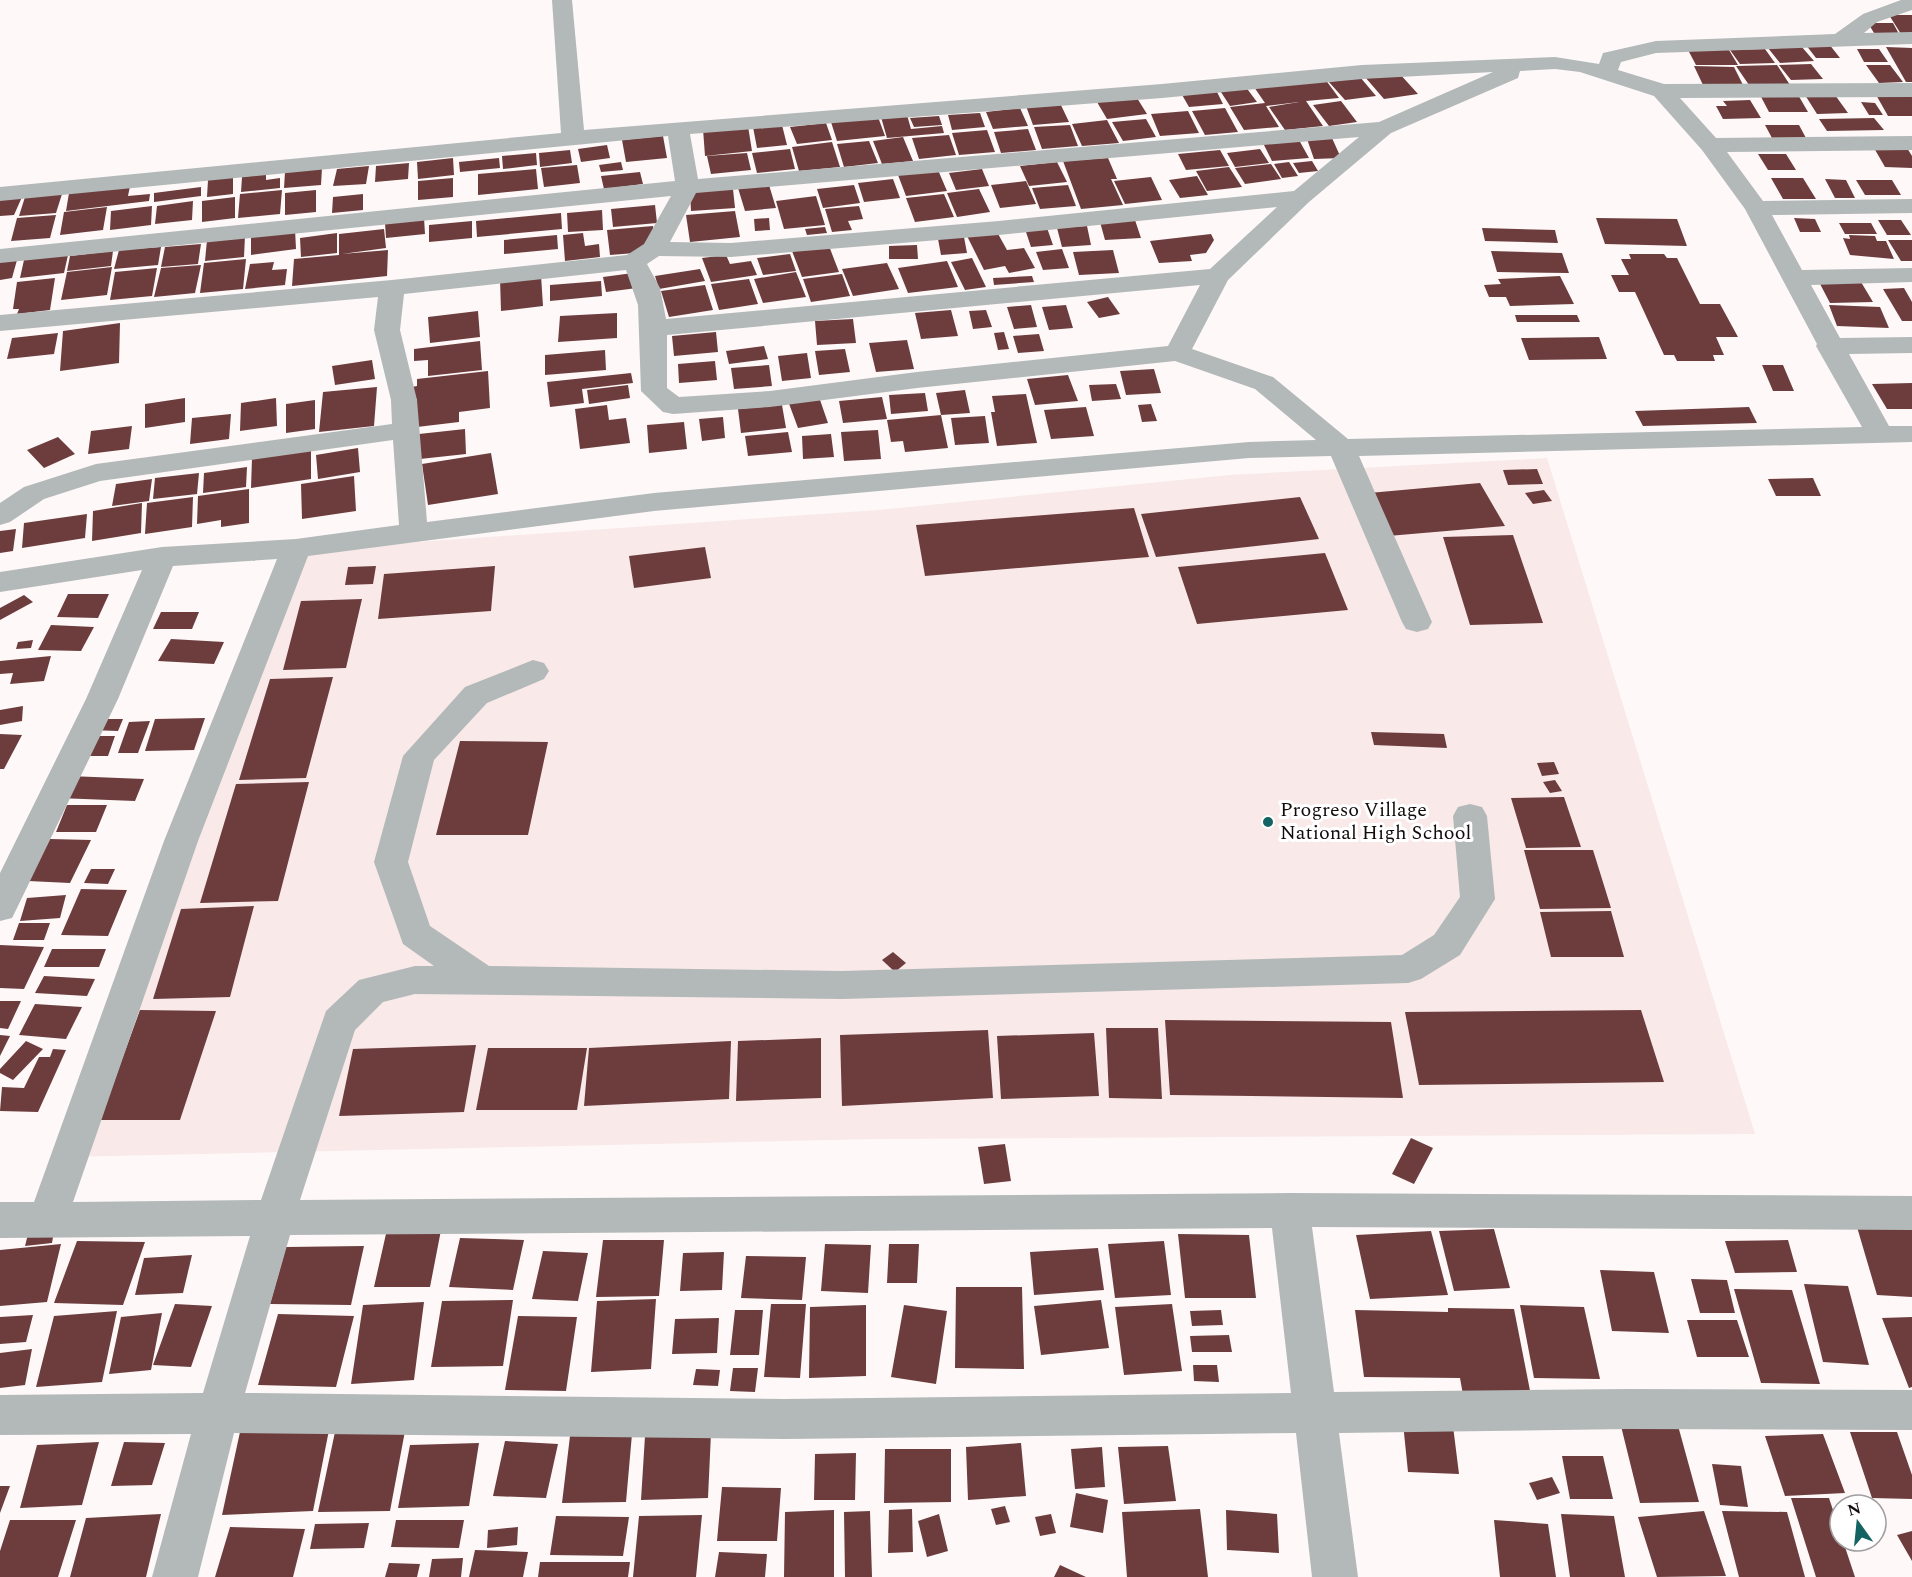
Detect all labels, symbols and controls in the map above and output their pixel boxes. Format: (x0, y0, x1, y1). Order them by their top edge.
place label: Progreso Village National High School (1280, 795, 1471, 848)
marker: Progreso Village National High School (1261, 815, 1275, 829)
north arrow (1828, 1493, 1888, 1553)
text: N (1845, 1496, 1864, 1523)

